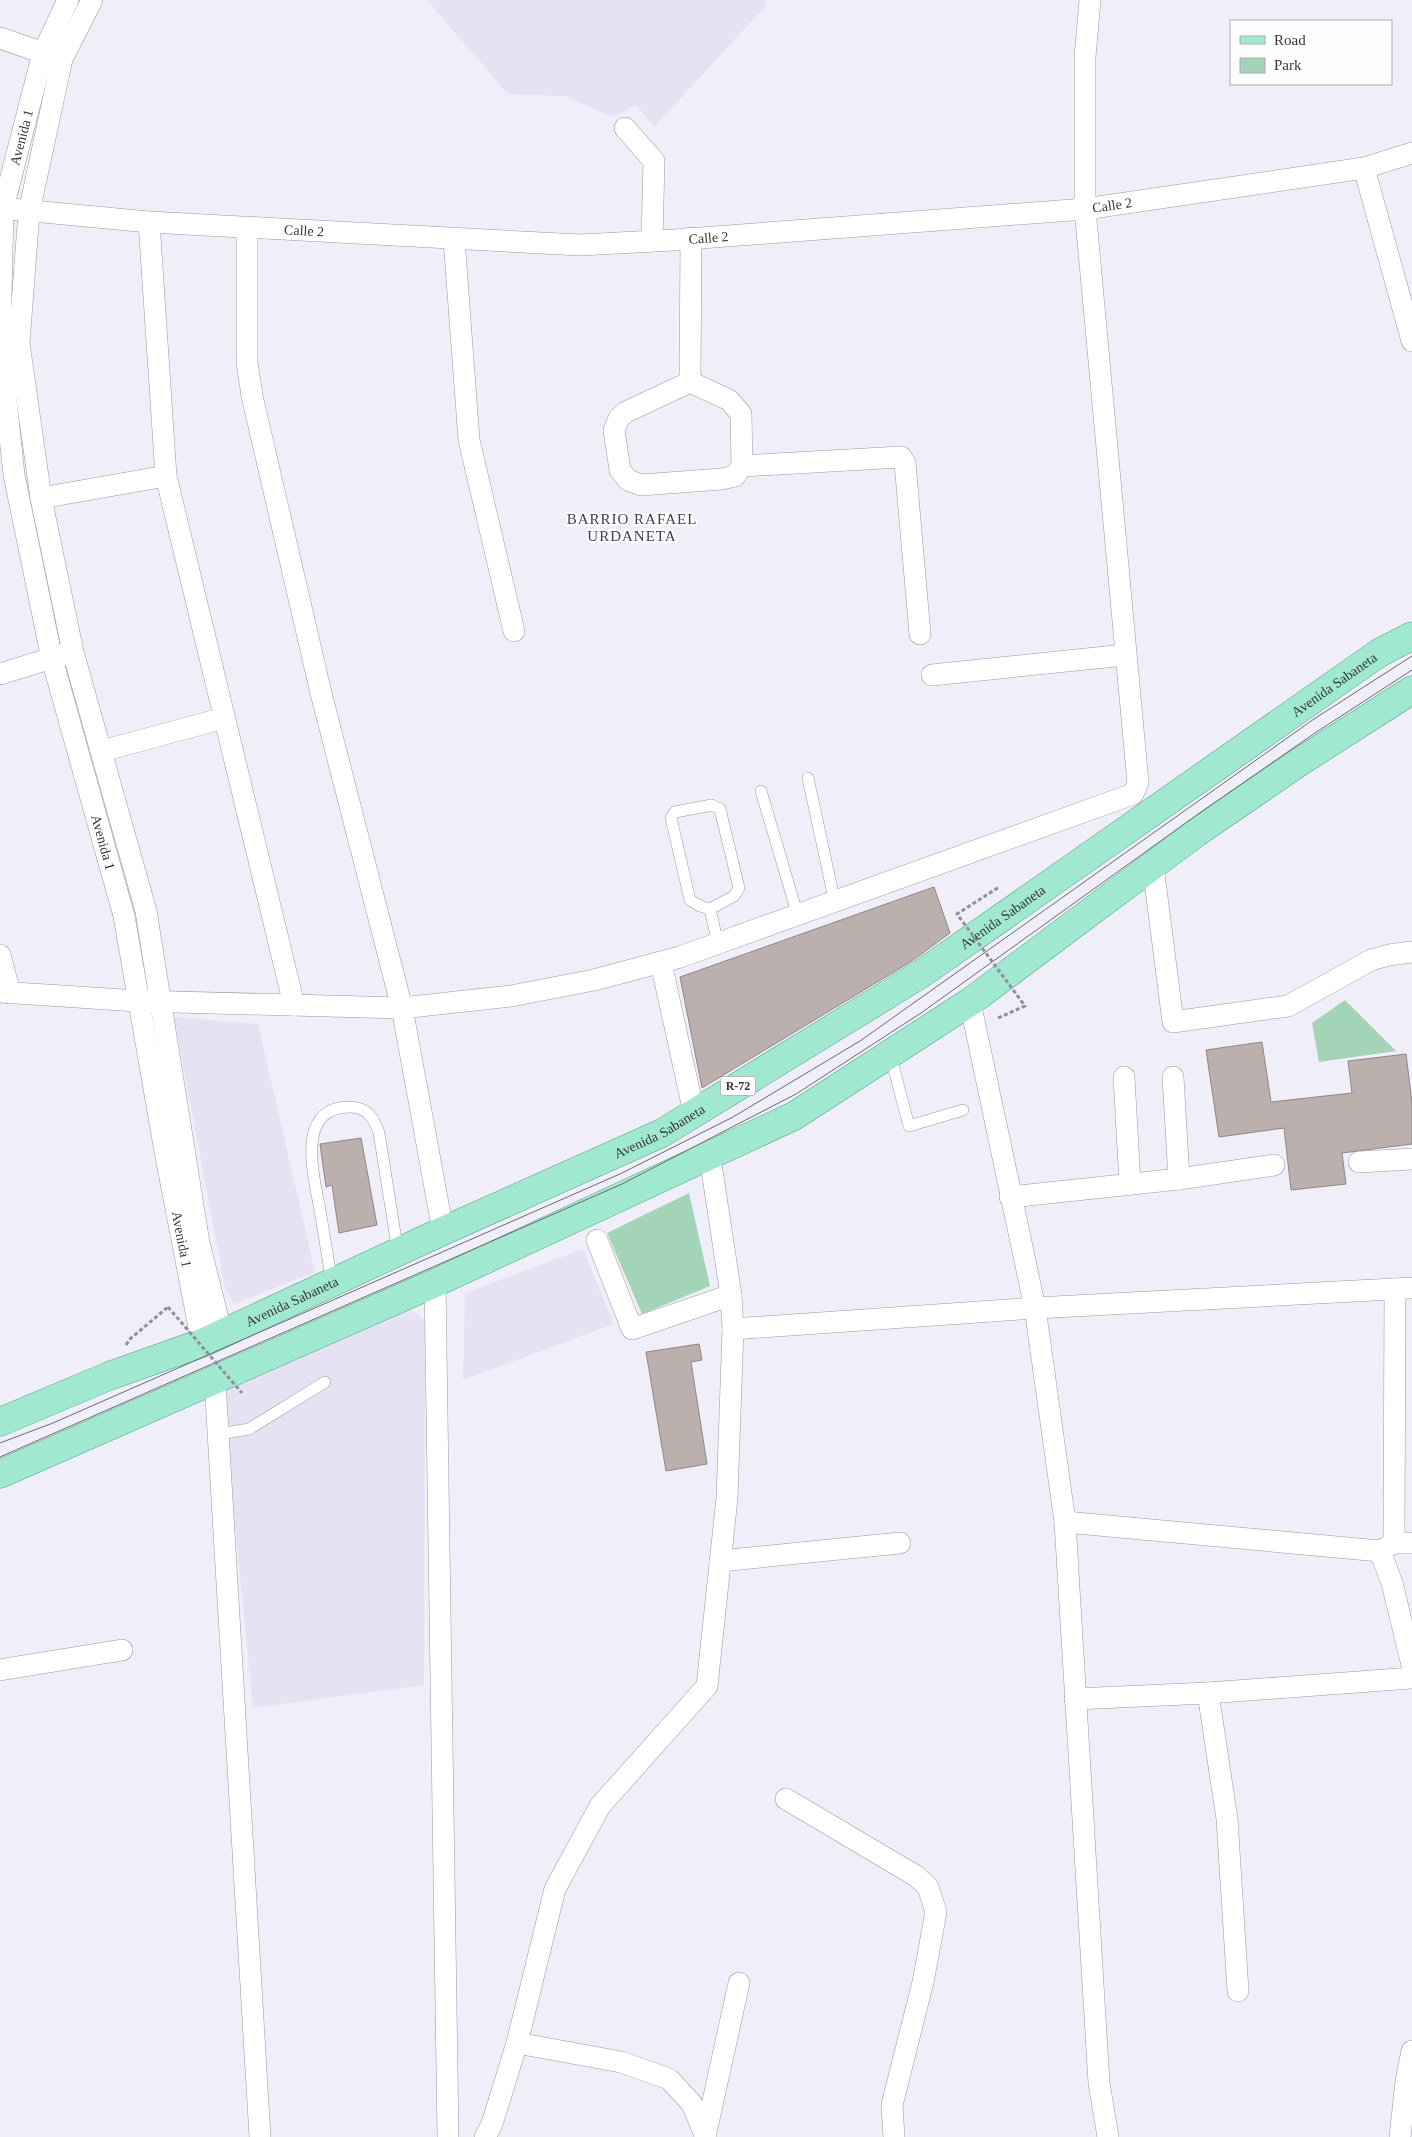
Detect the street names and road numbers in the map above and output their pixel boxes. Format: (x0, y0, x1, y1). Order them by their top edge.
street label: Avenida 1 (7, 108, 36, 167)
street label: Calle 2 (1091, 195, 1133, 215)
street label: Calle 2 (284, 222, 325, 239)
street label: Calle 2 (688, 228, 729, 246)
street label: Avenida Sabaneta (1289, 649, 1380, 719)
street label: Avenida 1 (88, 813, 118, 872)
street label: Avenida Sabaneta (957, 882, 1048, 952)
road number: R-72 (720, 1076, 756, 1096)
street label: Avenida Sabaneta (612, 1101, 708, 1161)
street label: Avenida 1 (169, 1210, 195, 1269)
street label: Avenida Sabaneta (243, 1273, 341, 1329)

